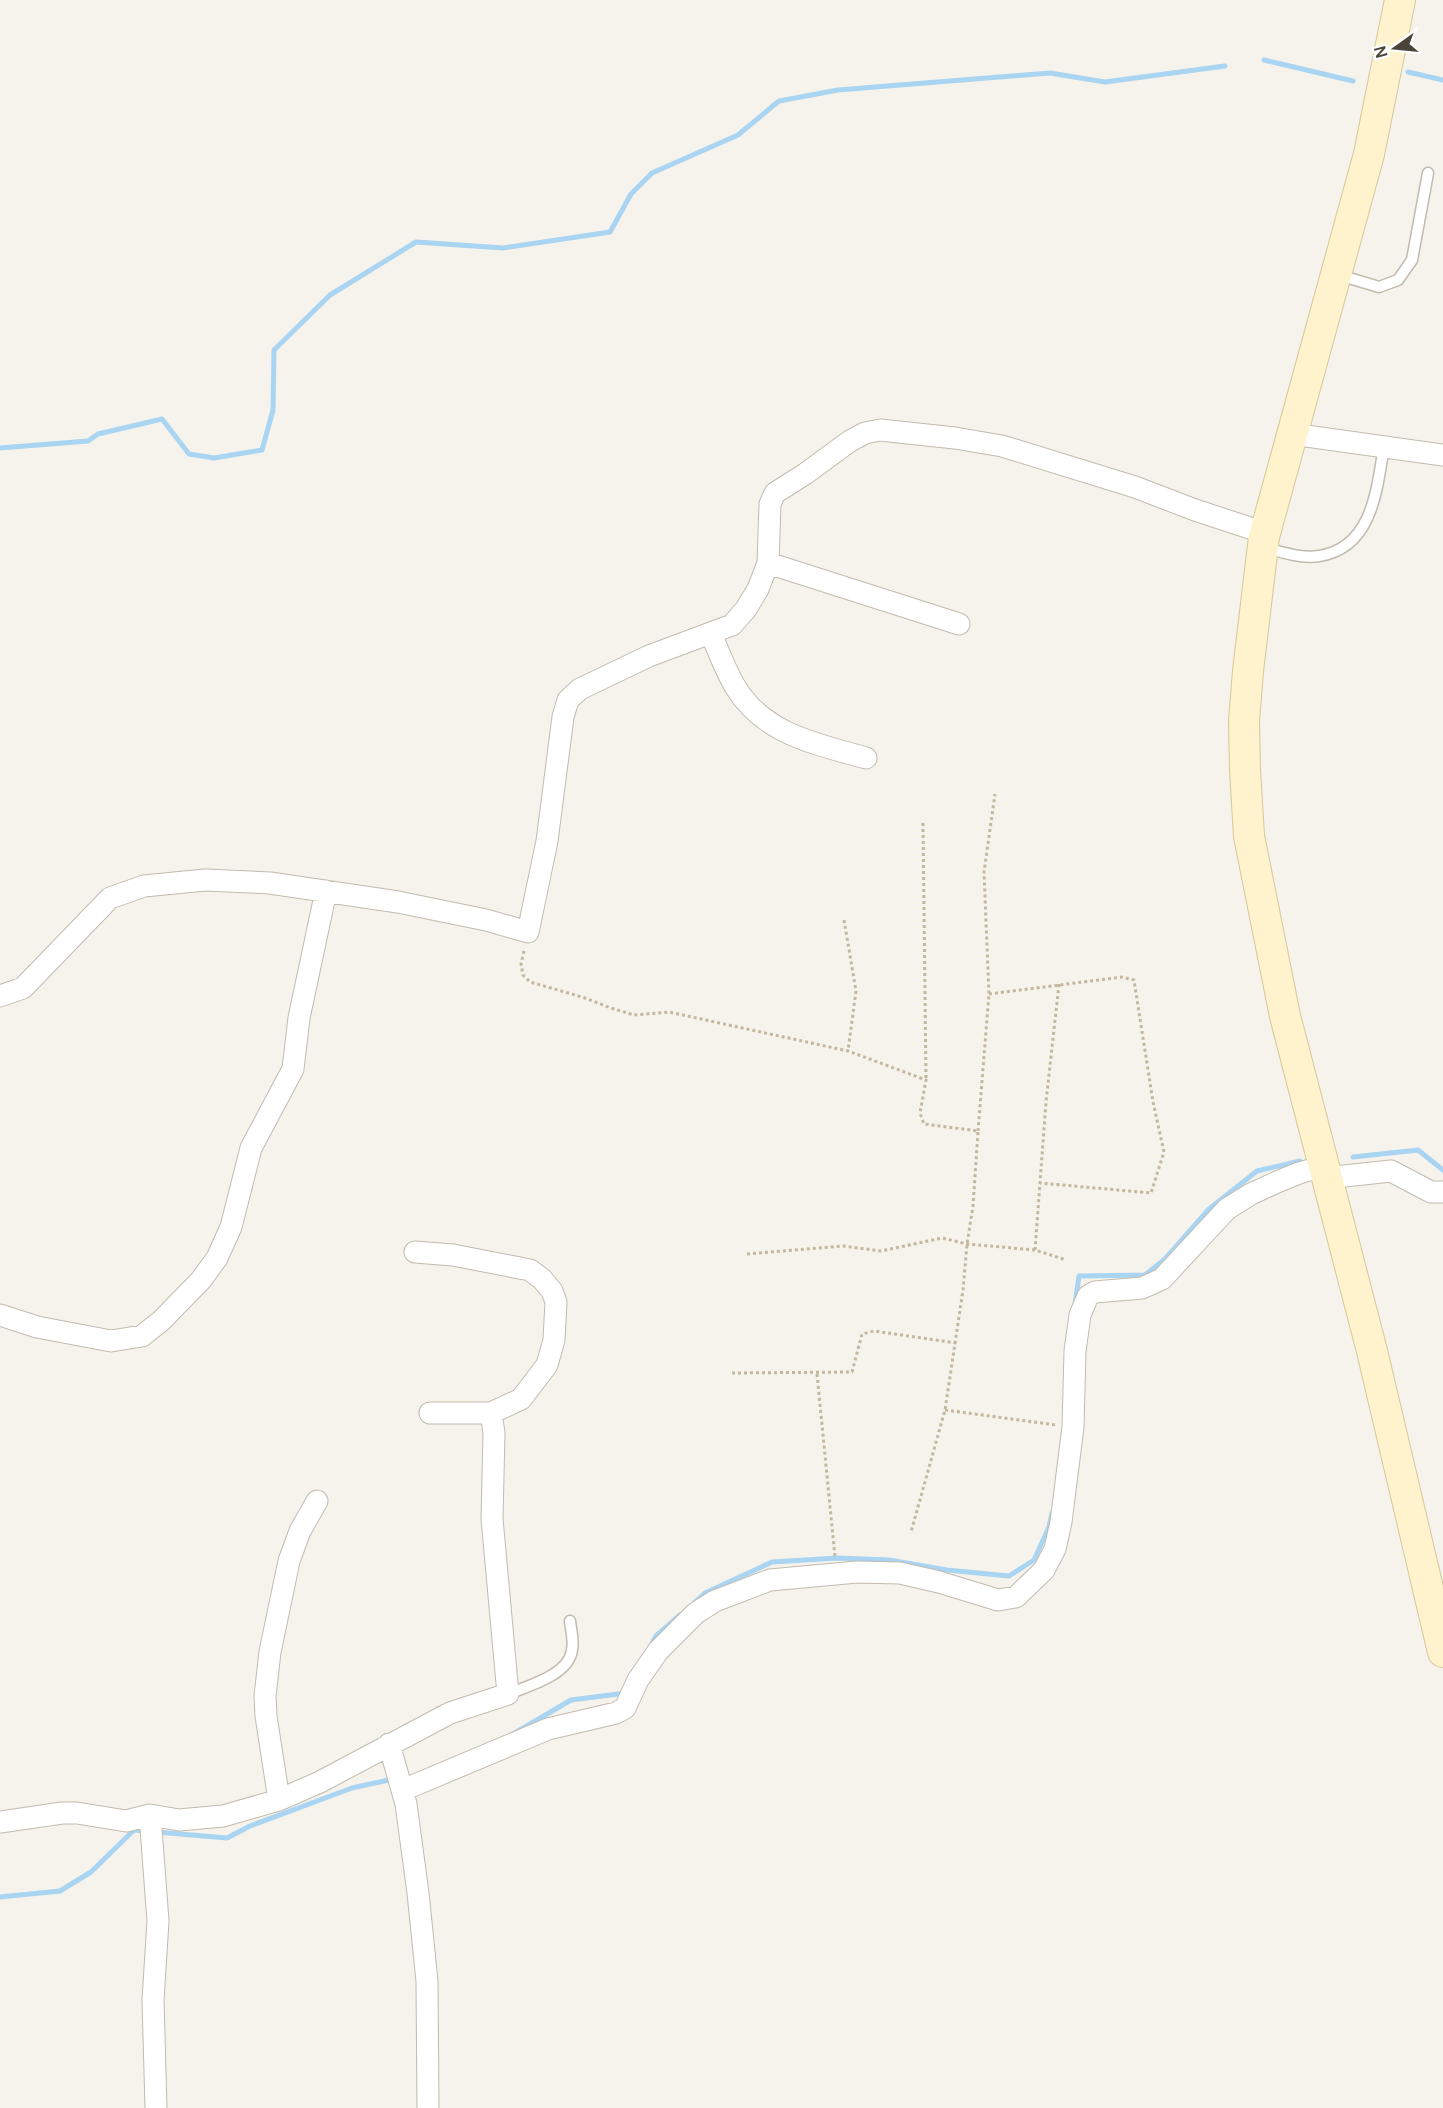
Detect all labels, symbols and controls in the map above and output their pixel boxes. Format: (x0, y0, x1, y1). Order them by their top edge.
north arrow (1365, 18, 1425, 78)
text: N (1368, 43, 1393, 60)

